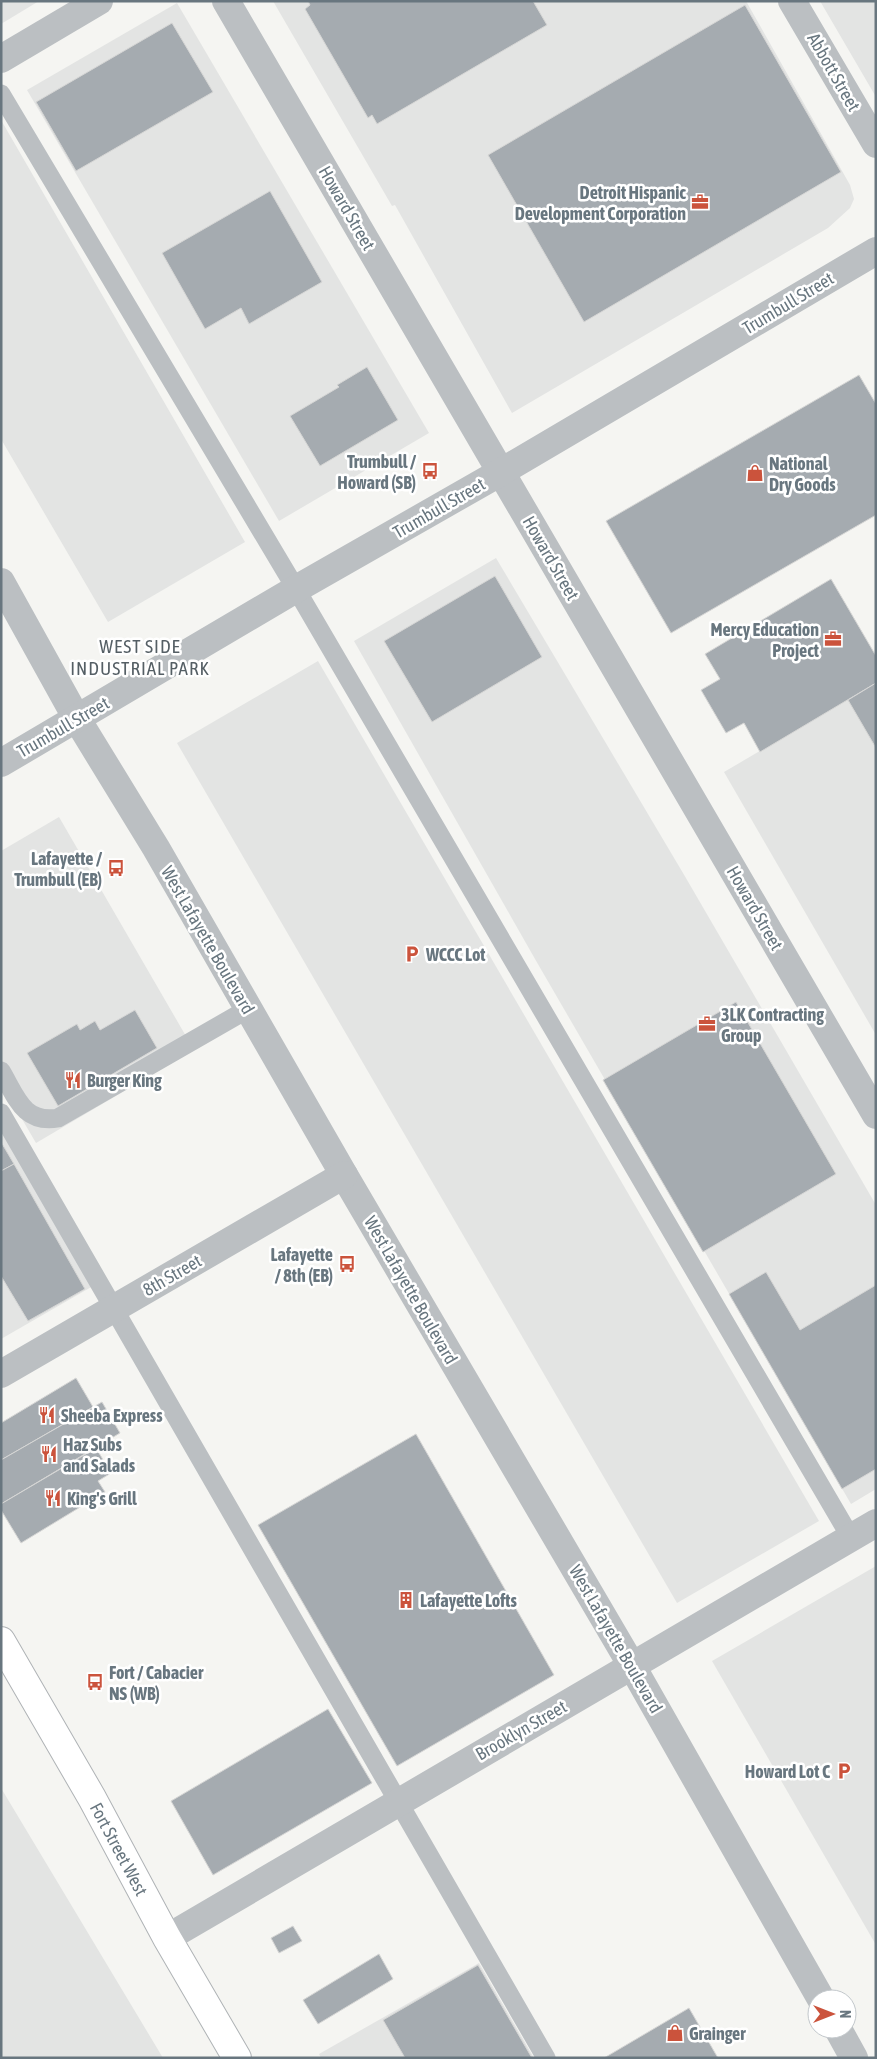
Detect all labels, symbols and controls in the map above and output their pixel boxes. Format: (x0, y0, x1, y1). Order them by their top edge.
street label: Abbott Street (803, 29, 865, 115)
street label: Howard Street (315, 162, 379, 254)
place label: Detroit Hispanic Development Corporation (515, 182, 686, 224)
office icon: Detroit Hispanic Development Corporation (690, 192, 710, 212)
street label: Trumbull Street (739, 268, 837, 338)
place label: Trumbull / Howard (SB) (337, 451, 417, 493)
place label: National Dry Goods (769, 453, 836, 495)
bus stop icon: Trumbull / Howard (SB) (420, 461, 440, 481)
shop icon: National Dry Goods (745, 463, 765, 483)
street label: Trumbull Street (389, 473, 489, 543)
street label: Howard Street (519, 512, 583, 604)
place label: Mercy Education Project (710, 619, 820, 661)
office icon: Mercy Education Project (823, 629, 843, 649)
district label: WEST SIDE INDUSTRIAL PARK (70, 635, 210, 679)
street label: Trumbull Street (13, 692, 113, 762)
place label: Lafayette / Trumbull (EB) (14, 848, 103, 890)
bus stop icon: Lafayette / Trumbull (EB) (106, 858, 126, 878)
street label: West Lafayette Boulevard (157, 862, 259, 1018)
street label: Howard Street (723, 862, 787, 954)
parking icon: WCCC Lot (402, 944, 422, 964)
place label: WCCC Lot (425, 944, 486, 965)
place label: 3LK Contracting Group (721, 1004, 824, 1046)
office icon: 3LK Contracting Group (697, 1014, 717, 1034)
restaurant icon: Burger King (63, 1070, 83, 1090)
place label: Burger King (87, 1070, 162, 1091)
street label: West Lafayette Boulevard (360, 1212, 462, 1368)
place label: Lafayette / 8th (EB) (271, 1244, 333, 1286)
street label: 8th Street (139, 1250, 205, 1300)
bus stop icon: Lafayette / 8th (EB) (337, 1254, 357, 1274)
restaurant icon: Sheeba Express (37, 1405, 57, 1425)
place label: Sheeba Express (61, 1405, 163, 1426)
place label: Haz Subs and Salads (63, 1434, 136, 1476)
restaurant icon: Haz Subs and Salads (39, 1444, 59, 1464)
restaurant icon: King's Grill (43, 1488, 63, 1508)
place label: King's Grill (67, 1488, 137, 1509)
street label: West Lafayette Boulevard (565, 1561, 667, 1717)
building icon: Lafayette Lofts (396, 1590, 416, 1610)
place label: Lafayette Lofts (420, 1590, 517, 1611)
place label: Fort / Cabacier NS (WB) (109, 1662, 204, 1704)
bus stop icon: Fort / Cabacier NS (WB) (85, 1672, 105, 1692)
street label: Brooklyn Street (472, 1696, 570, 1764)
place label: Howard Lot C (745, 1761, 830, 1782)
parking icon: Howard Lot C (834, 1761, 854, 1781)
street label: Fort Street West (86, 1799, 152, 1899)
north arrow (807, 1989, 857, 2039)
text: N (837, 2010, 853, 2018)
shop icon: Grainger (665, 2023, 685, 2043)
place label: Grainger (689, 2023, 746, 2044)

